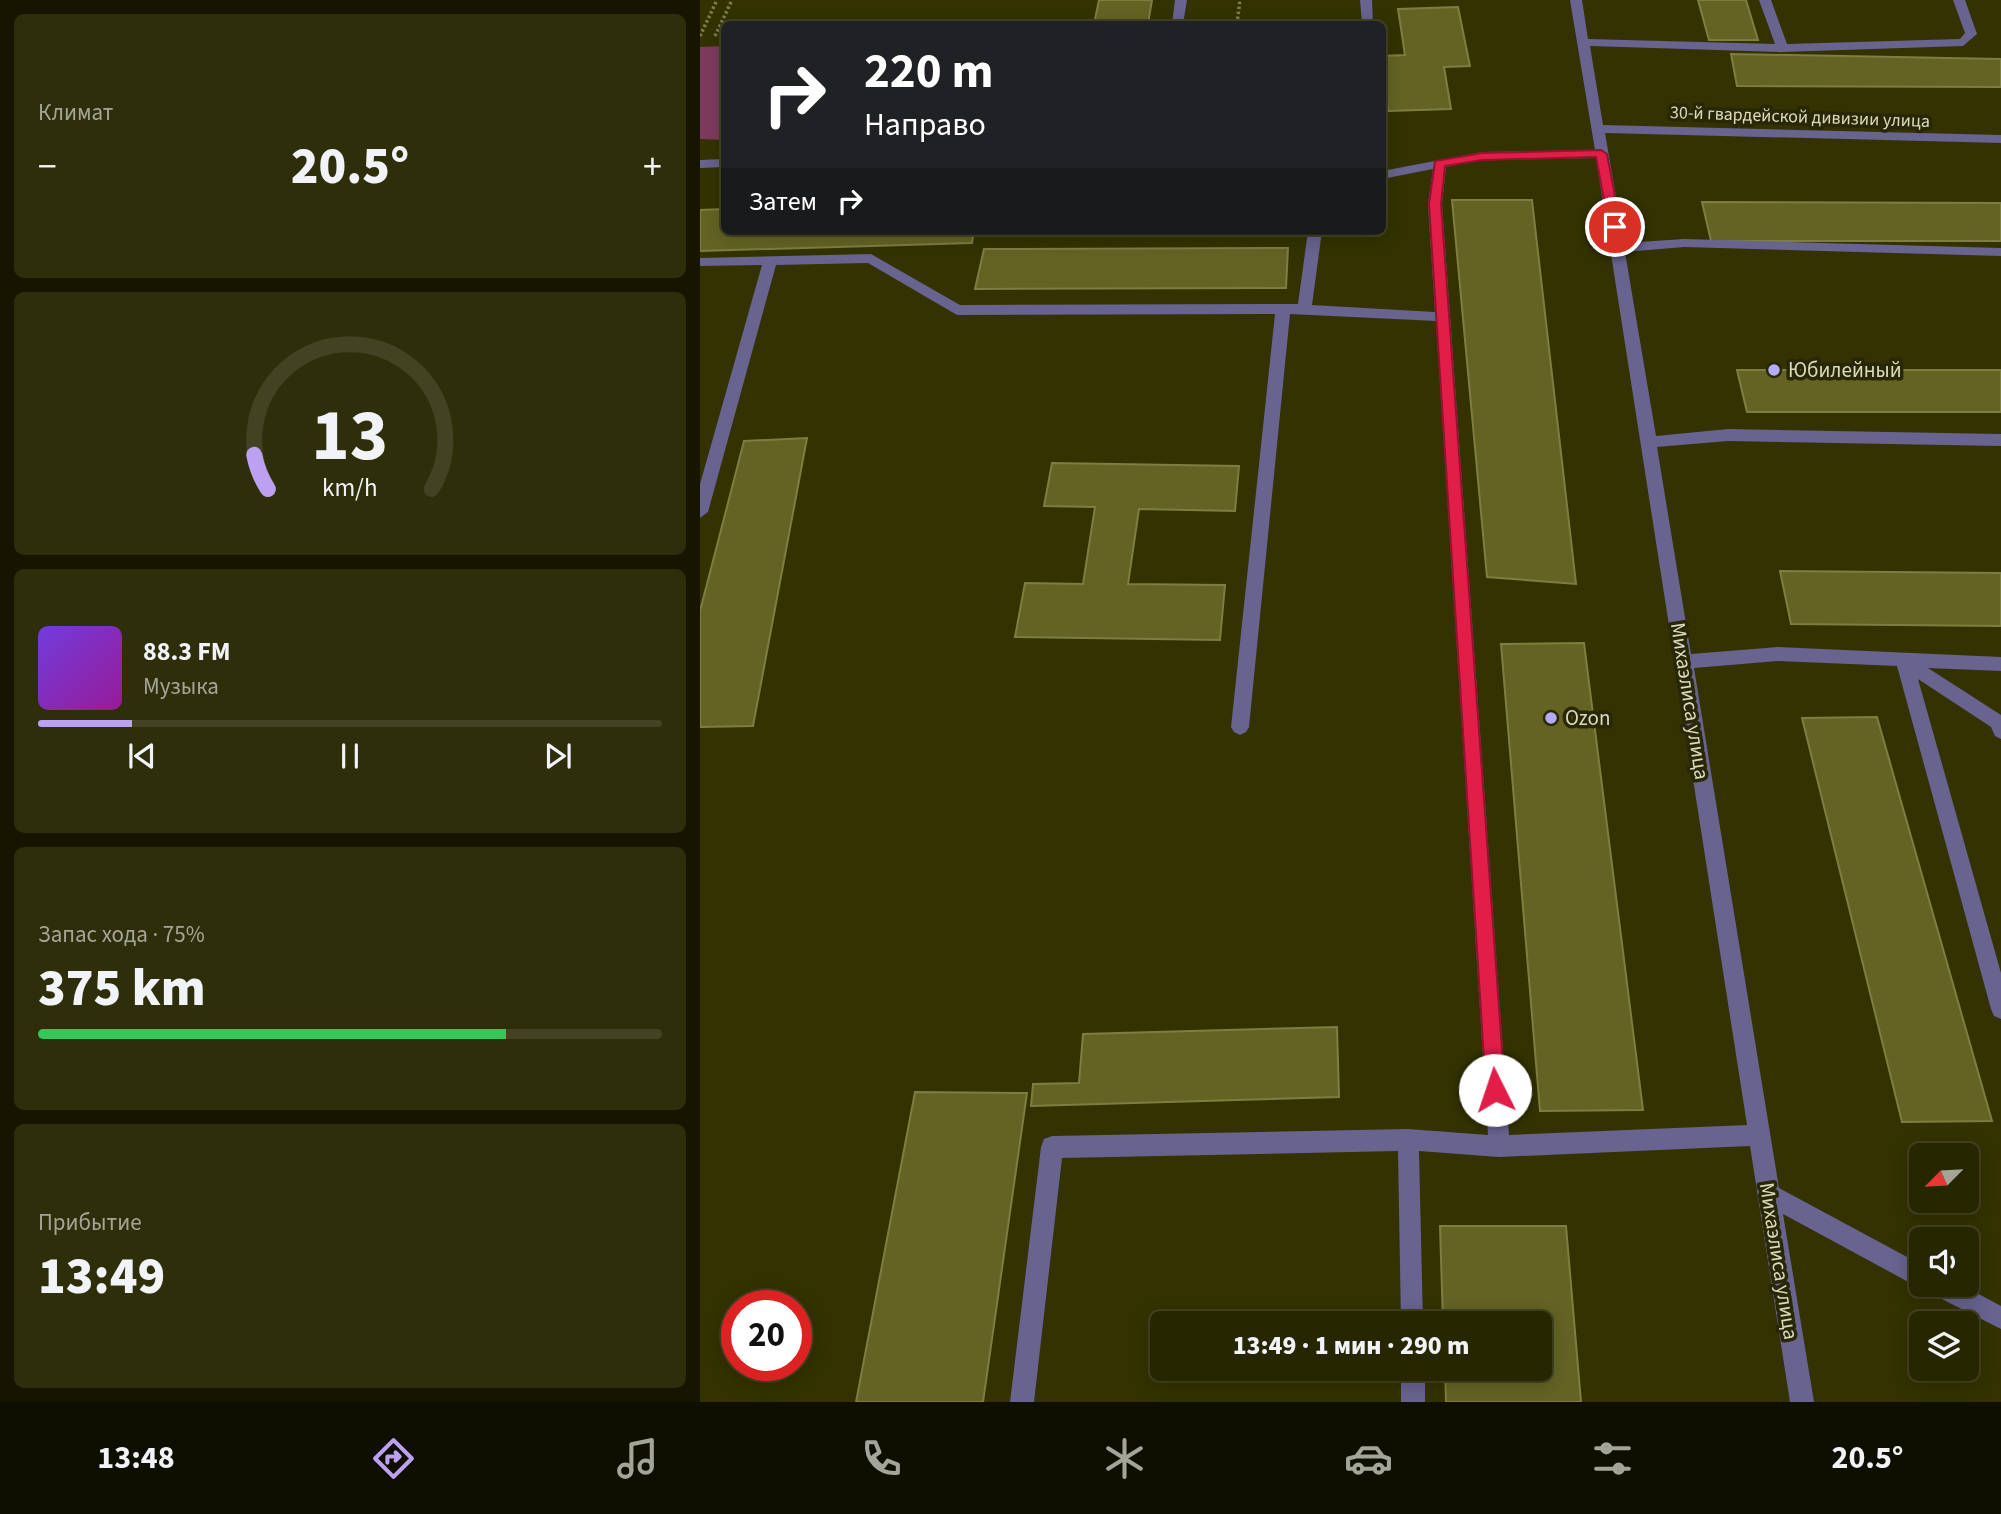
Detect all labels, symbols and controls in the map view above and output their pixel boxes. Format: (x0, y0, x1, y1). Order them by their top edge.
text: 220 m (864, 37, 993, 107)
icon: right (749, 49, 840, 140)
text: Климат (38, 96, 113, 129)
street label: 30-й гвардейской дивизии улица (1669, 100, 1931, 134)
text: Направо (864, 102, 986, 148)
text: 20.5° (291, 130, 409, 204)
text: − (38, 140, 57, 194)
text: + (643, 140, 662, 194)
icon: right (831, 182, 869, 220)
text: Затем (749, 183, 817, 220)
pin (1585, 197, 1645, 257)
icon: arrive (1596, 208, 1634, 246)
place label: Юбилейный (1788, 355, 1902, 385)
marker: Юбилейный (1766, 362, 1782, 378)
text: 13 (312, 385, 388, 489)
text: km/h (322, 470, 378, 506)
street label: Михаэлиса улица (1663, 620, 1717, 782)
text: 88.3 FM (143, 633, 231, 670)
text: Музыка (143, 670, 219, 703)
place label: Ozon (1565, 703, 1610, 733)
marker: Ozon (1543, 710, 1559, 726)
icon: previous (123, 737, 161, 775)
icon: pause (331, 737, 369, 775)
icon: next (539, 737, 577, 775)
text: Запас хода · 75% (38, 918, 205, 951)
text: 375 km (38, 952, 206, 1026)
position arrow (1458, 1053, 1532, 1127)
north arrow (1909, 1143, 1979, 1213)
map controls (1909, 1143, 1979, 1381)
street label: Михаэлиса улица (1752, 1180, 1806, 1342)
text: Прибытие (38, 1206, 142, 1239)
button: sound (1909, 1227, 1979, 1297)
text: 13:49 (38, 1240, 165, 1314)
speed limit sign: 20 (721, 1290, 812, 1381)
button: layers (1909, 1311, 1979, 1381)
text: 13:49 · 1 мин · 290 m (1233, 1327, 1469, 1364)
icon: directions (369, 1434, 418, 1483)
icon: music (613, 1434, 662, 1483)
icon: phone (857, 1434, 906, 1483)
icon: climate (1100, 1434, 1149, 1483)
icon: car (1344, 1434, 1393, 1483)
icon: filters (1588, 1434, 1637, 1483)
text: 13:48 (97, 1435, 175, 1481)
text: 20.5° (1832, 1435, 1904, 1481)

